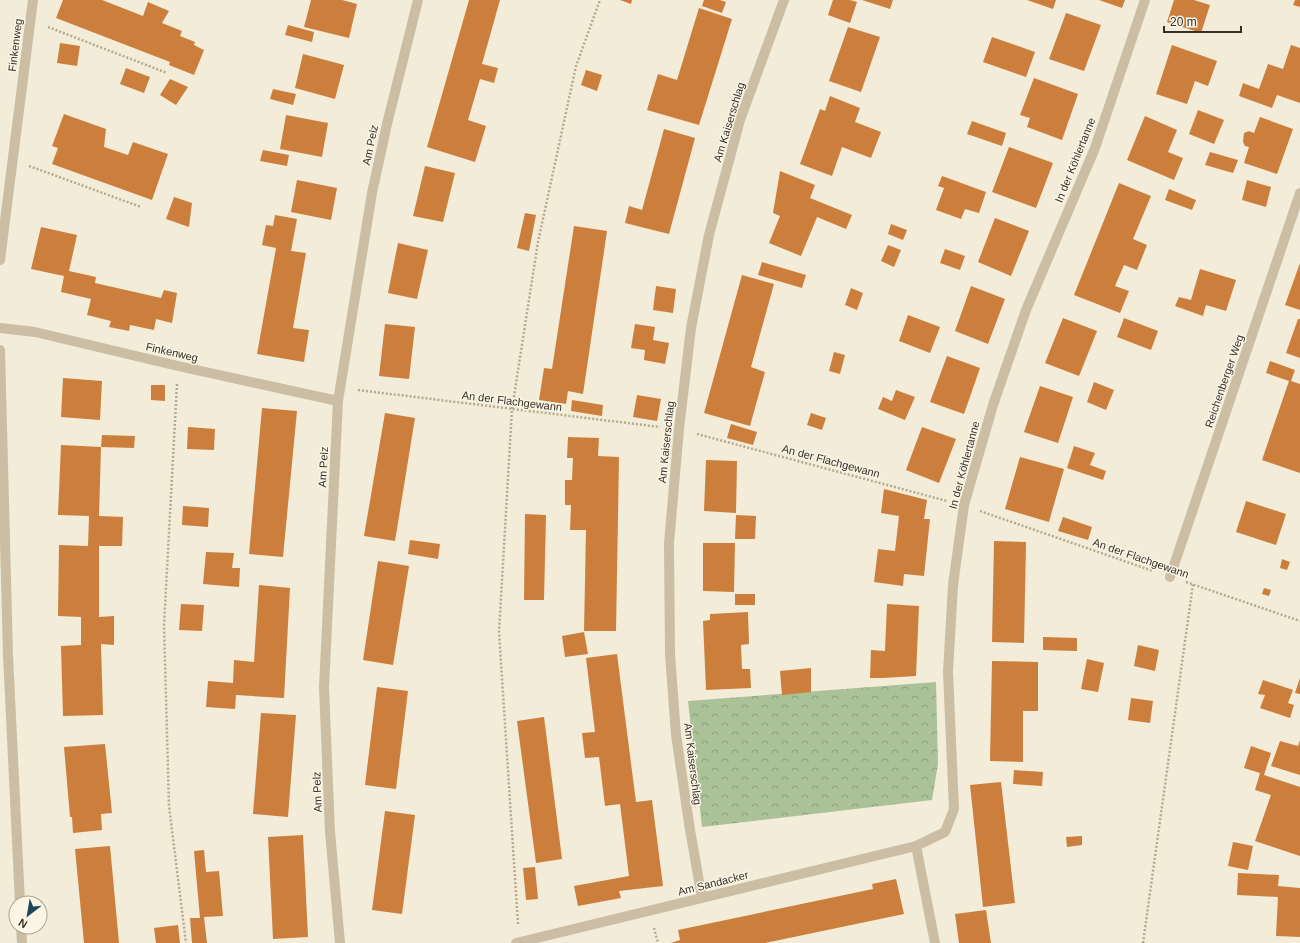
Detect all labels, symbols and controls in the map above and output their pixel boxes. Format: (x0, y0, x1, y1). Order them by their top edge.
scale bar (1164, 8, 1241, 34)
text: 20 m (1170, 15, 1197, 29)
street label: Finkenweg (6, 18, 24, 72)
street label: Am Kaiserschlag (711, 81, 747, 163)
street label: In der Köhlertanne (1052, 116, 1098, 204)
street label: Am Pelz (360, 124, 380, 166)
street label: Reichenberger Weg (1202, 333, 1246, 429)
street label: Finkenweg (145, 340, 199, 364)
street label: An der Flachgewann (461, 389, 563, 413)
street label: Am Kaiserschlag (656, 400, 676, 484)
street label: In der Köhlertanne (946, 420, 982, 510)
street label: An der Flachgewann (781, 442, 881, 480)
street label: Am Pelz (316, 446, 330, 488)
street label: An der Flachgewann (1091, 536, 1191, 580)
street label: Am Kaiserschlag (682, 722, 704, 806)
street label: Am Pelz (310, 771, 324, 813)
street label: Am Sandacker (677, 868, 750, 898)
north arrow (8, 895, 48, 935)
text: N (16, 916, 29, 931)

